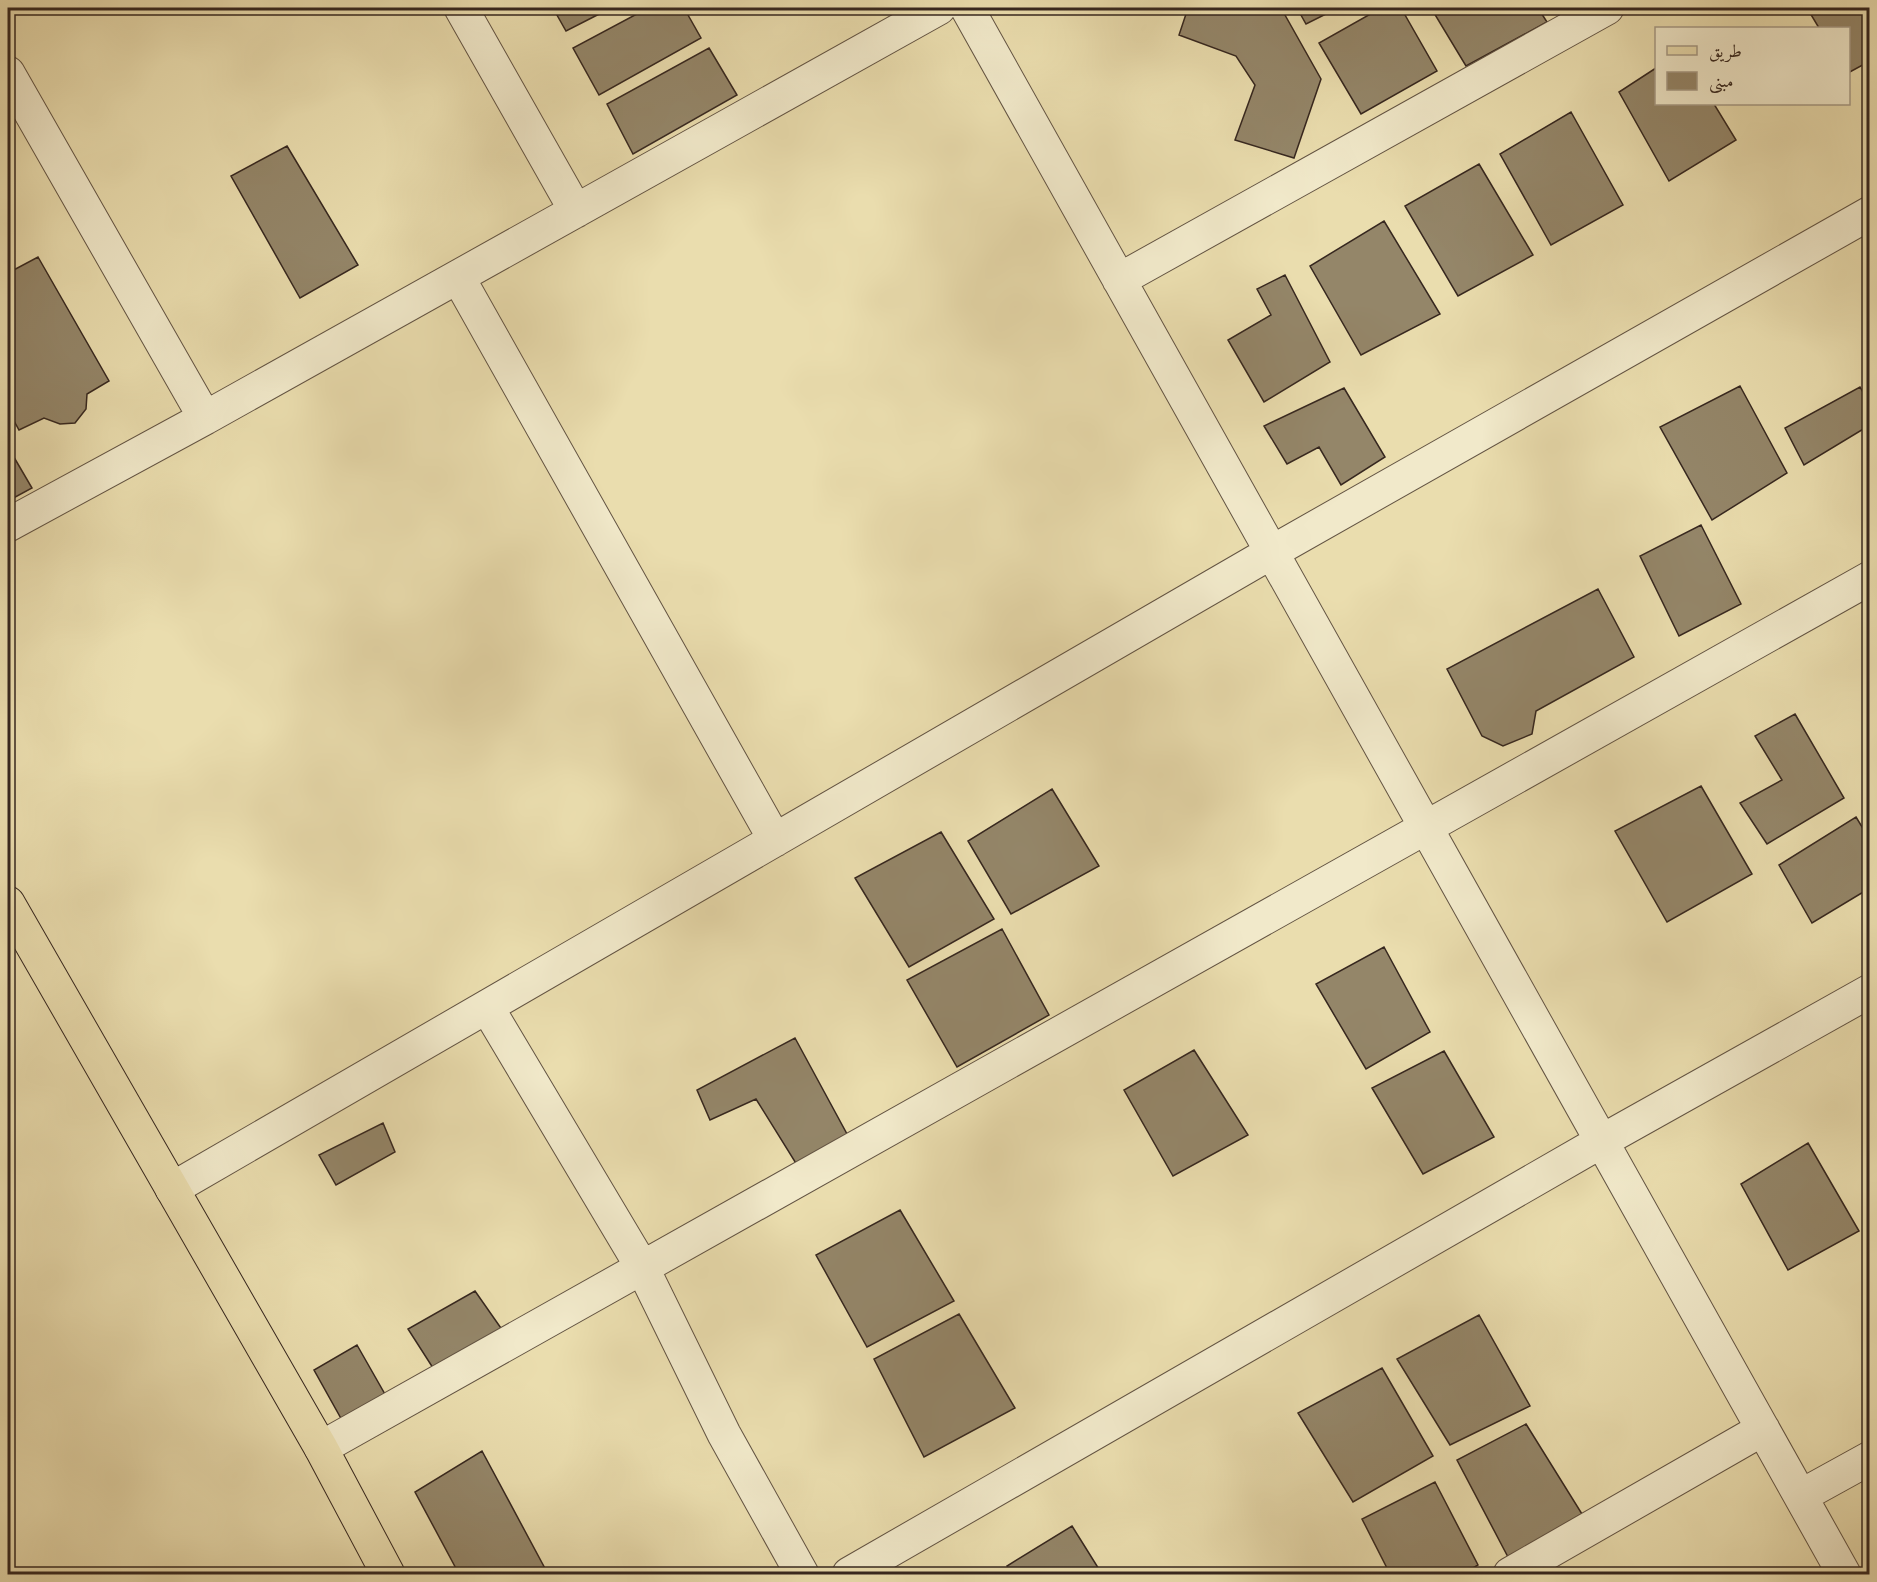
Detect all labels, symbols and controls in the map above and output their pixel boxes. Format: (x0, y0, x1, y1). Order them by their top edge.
legend (1655, 27, 1850, 105)
text: طريق (1709, 40, 1742, 63)
text: مبنى (1709, 70, 1734, 94)

